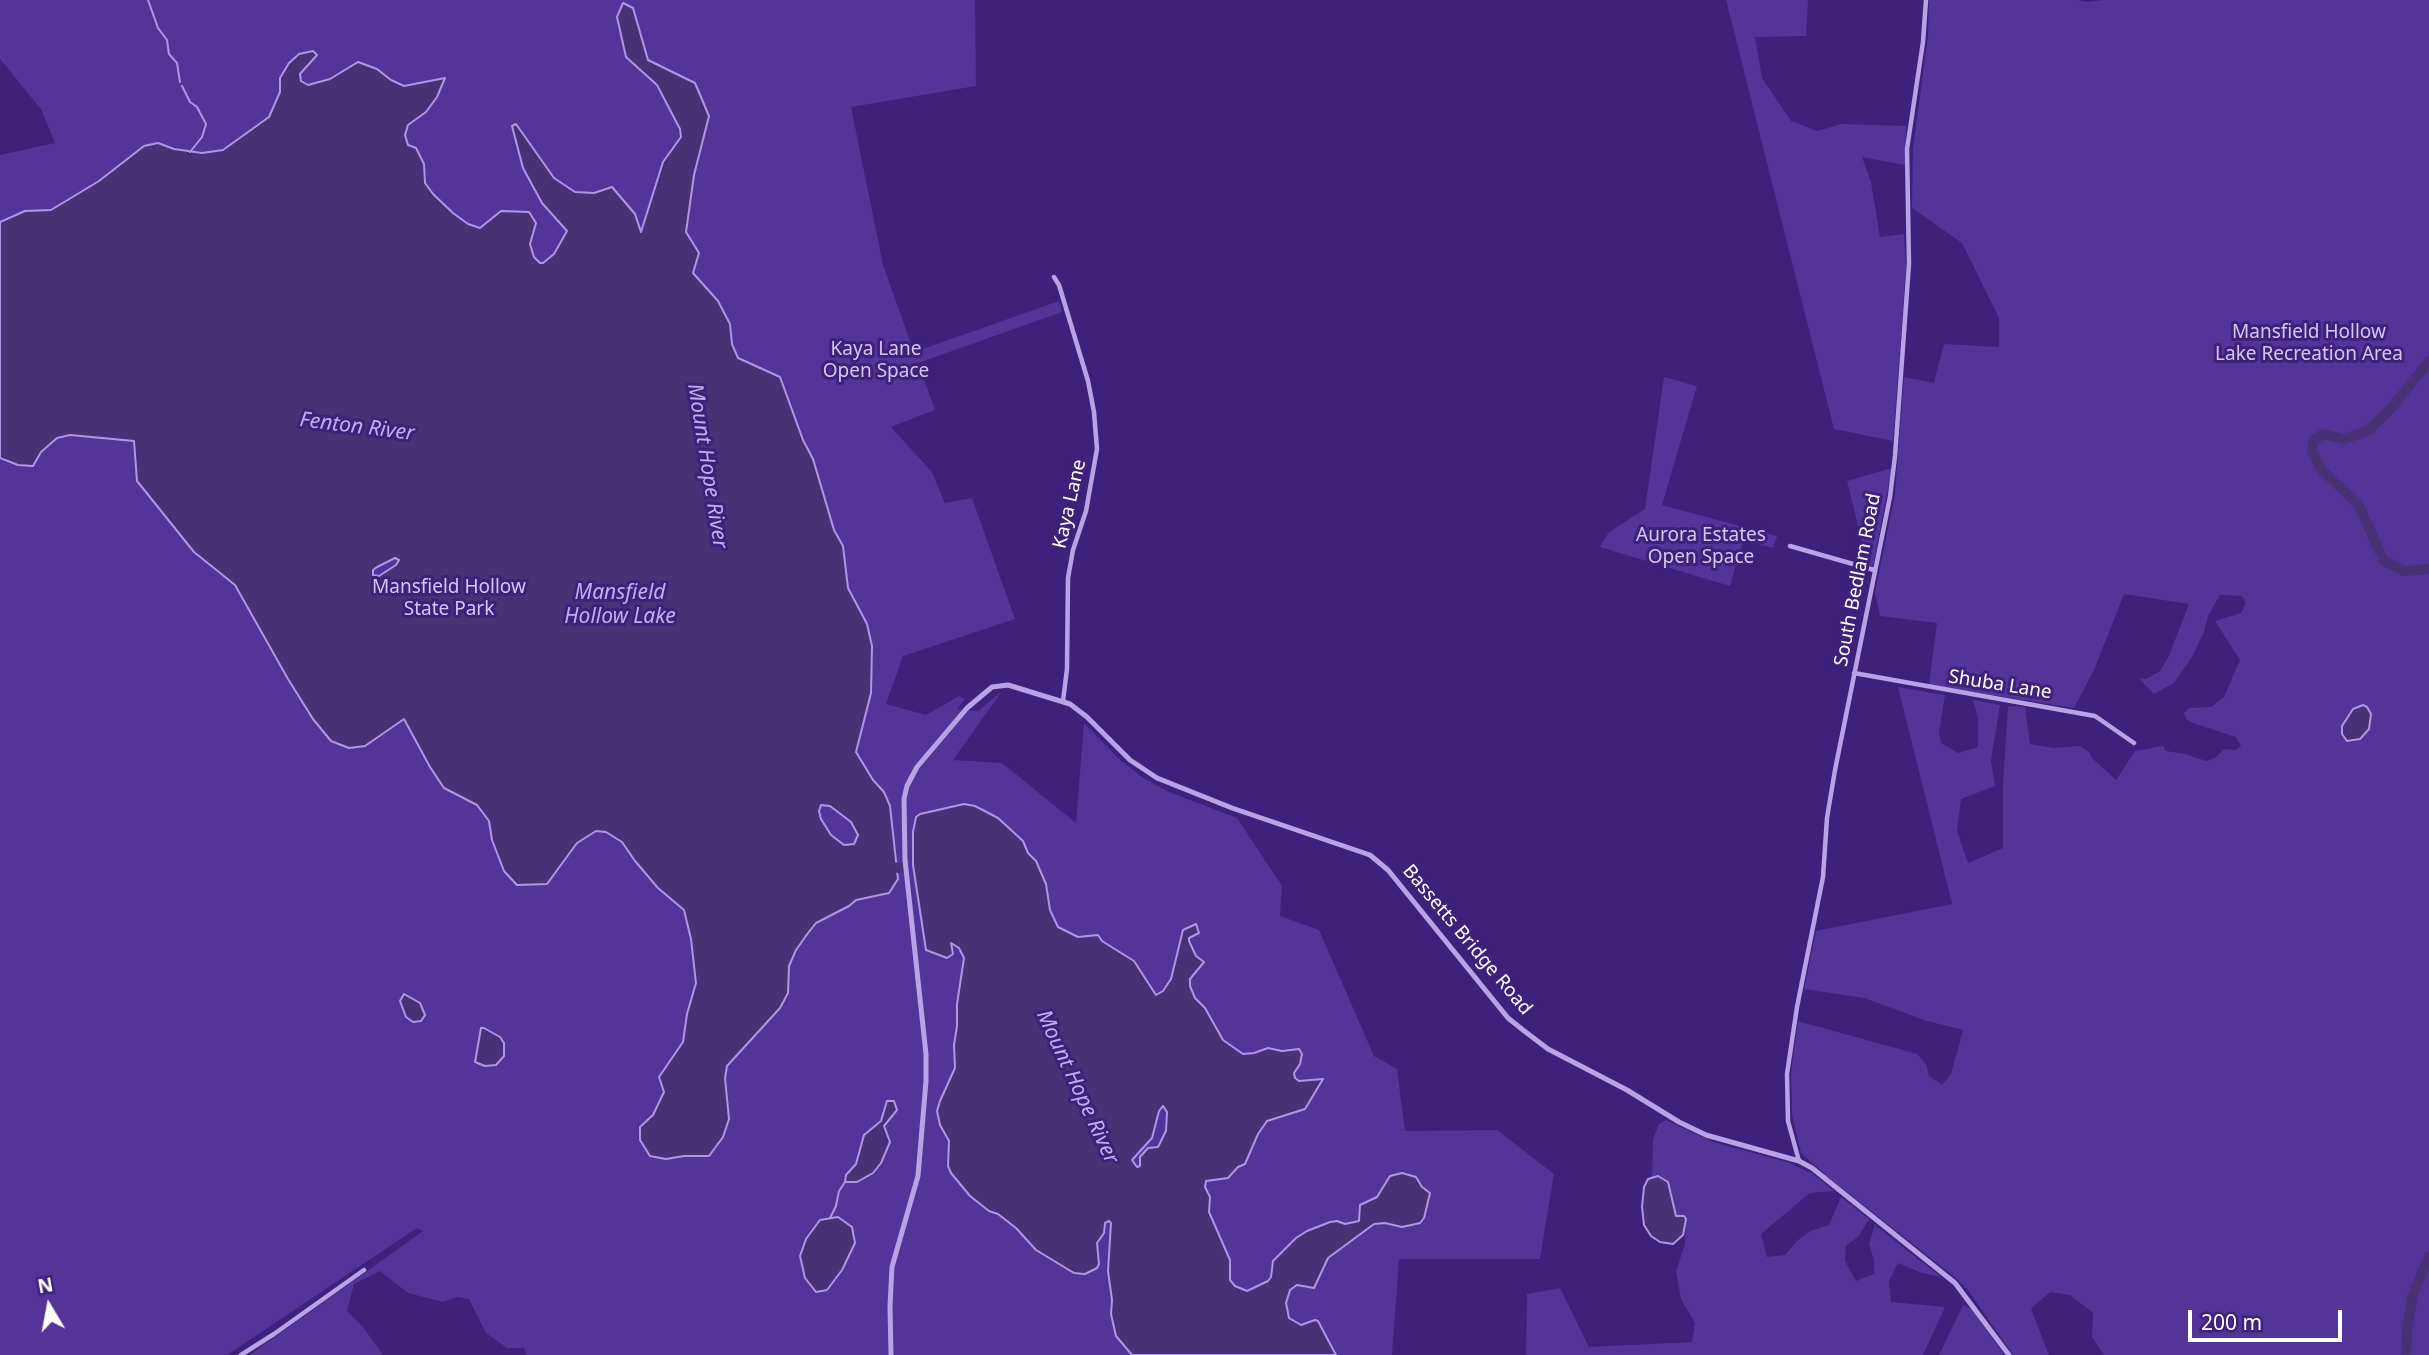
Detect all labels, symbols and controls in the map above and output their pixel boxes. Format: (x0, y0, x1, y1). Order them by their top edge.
park label: Mansfield Hollow Lake Recreation Area (2215, 322, 2403, 366)
park label: Kaya Lane Open Space (823, 339, 929, 383)
water label: Mount Hope River (682, 382, 732, 550)
water label: Fenton River (298, 407, 416, 447)
street label: Kaya Lane (1049, 457, 1091, 551)
street label: South Bedlam Road (1830, 491, 1886, 669)
park label: Aurora Estates Open Space (1636, 525, 1766, 569)
park label: Mansfield Hollow State Park (372, 577, 526, 621)
water label: Mansfield Hollow Lake (564, 580, 676, 630)
street label: Shuba Lane (1947, 666, 2053, 704)
street label: Bassetts Bridge Road (1397, 860, 1537, 1020)
water label: Mount Hope River (1030, 1006, 1124, 1168)
north arrow (14, 1271, 84, 1341)
text: N (35, 1271, 55, 1299)
scale bar (2191, 1296, 2345, 1340)
text: 200 m (2201, 1308, 2262, 1336)

